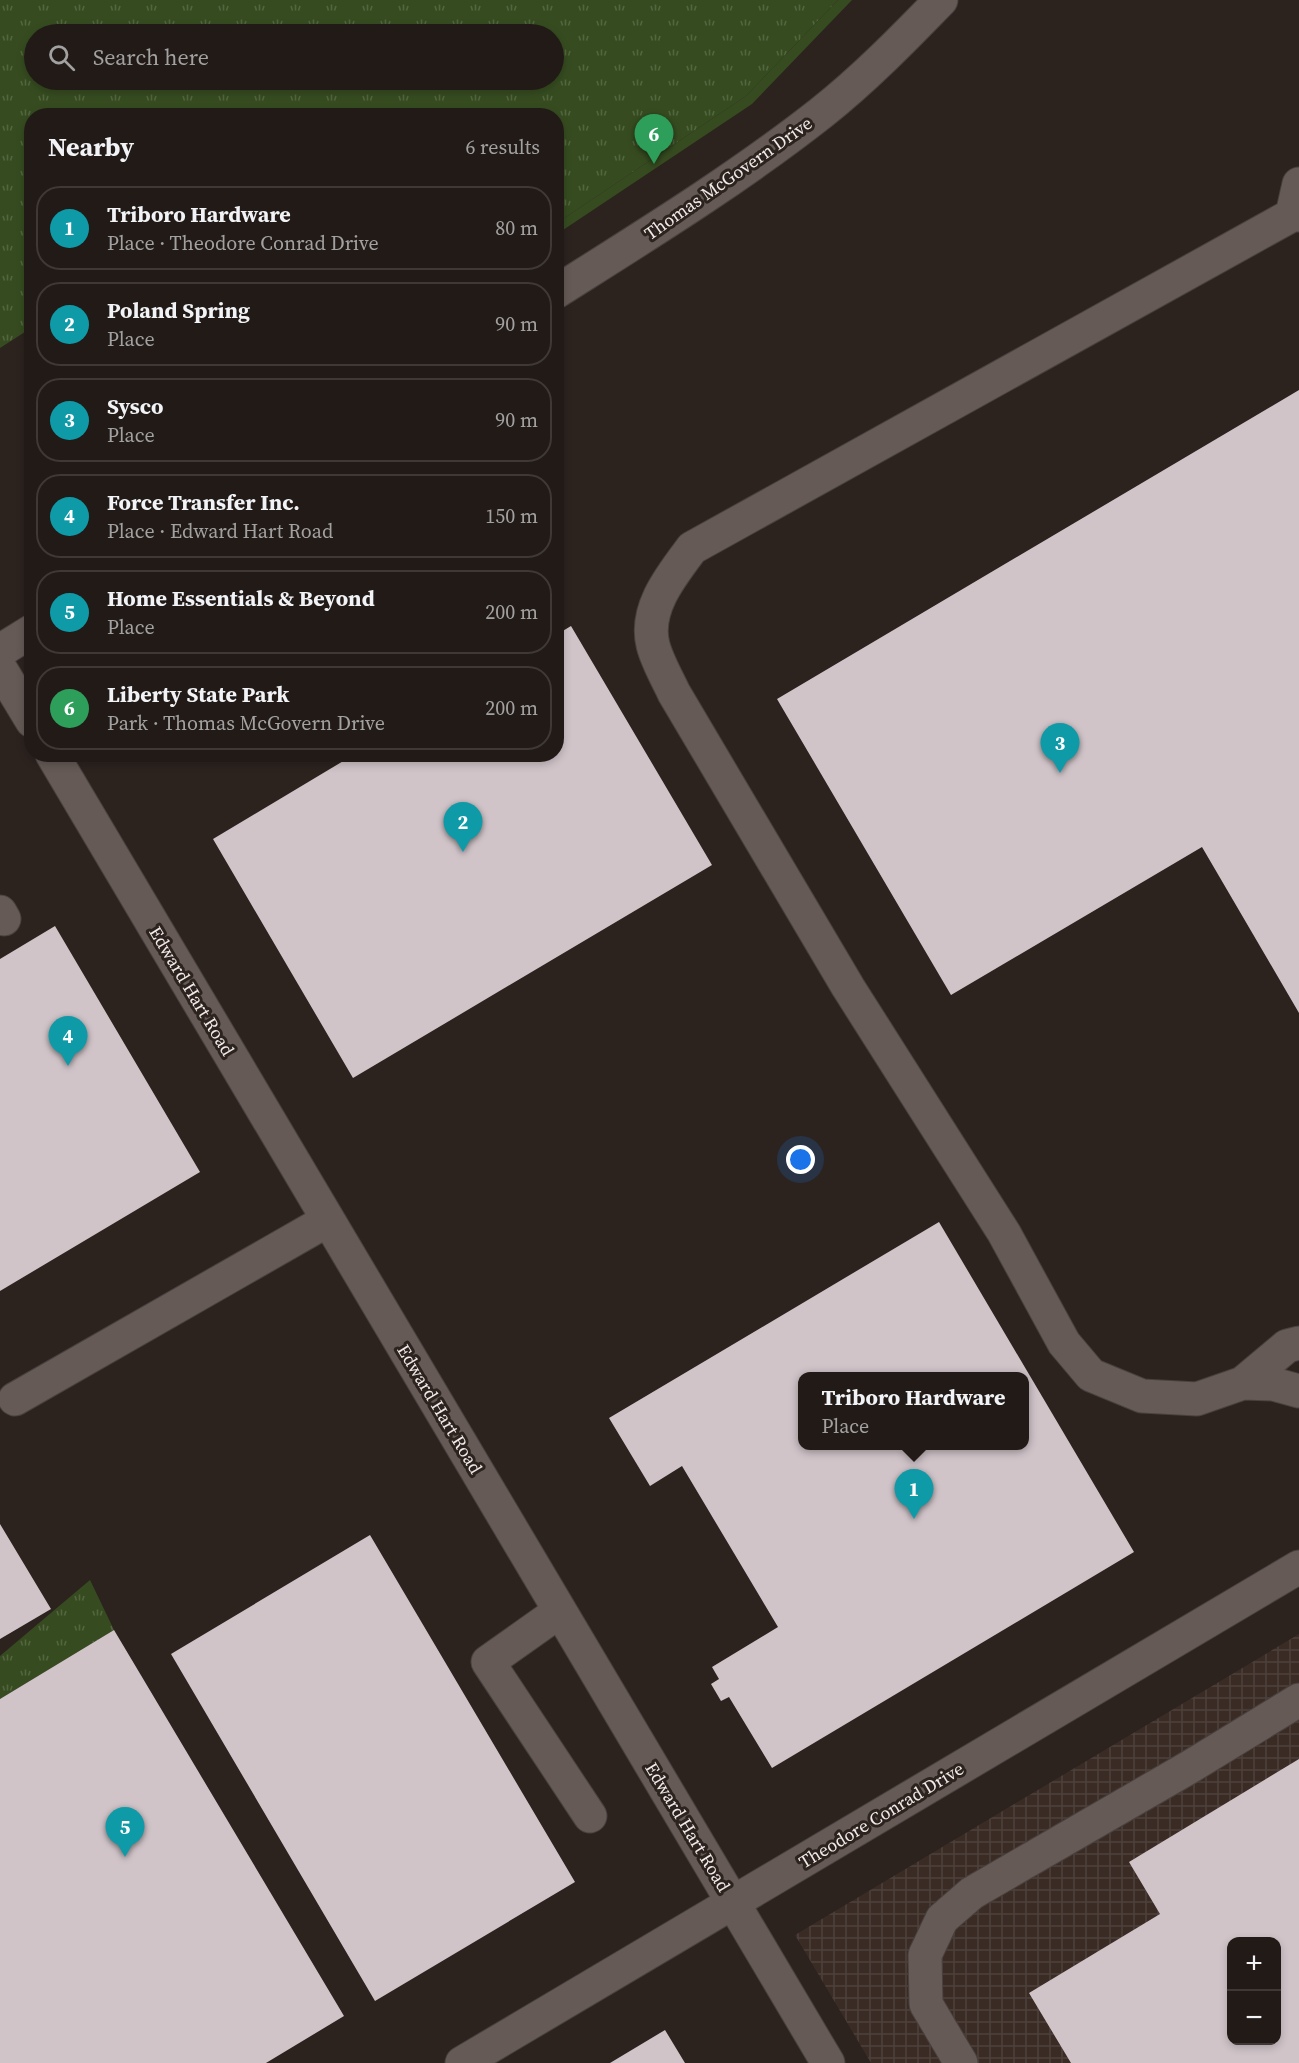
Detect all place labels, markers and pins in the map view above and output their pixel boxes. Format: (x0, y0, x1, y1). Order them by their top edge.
pin: 6 (634, 114, 674, 164)
pin: 3 (1040, 724, 1080, 773)
pin: 2 (444, 802, 482, 852)
pin: 4 (48, 1016, 88, 1066)
pin: 1 (894, 1470, 934, 1519)
pin: 5 (106, 1808, 144, 1857)

